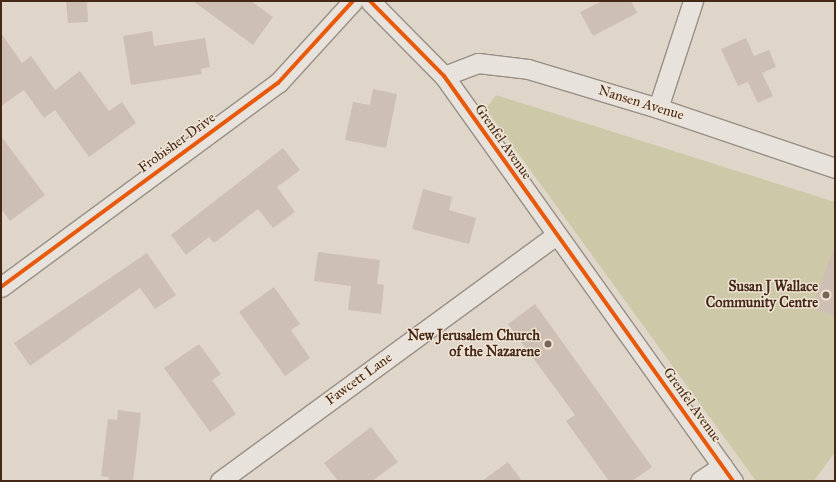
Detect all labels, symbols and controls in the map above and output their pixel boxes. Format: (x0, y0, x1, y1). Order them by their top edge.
street label: Nansen Avenue (596, 82, 686, 124)
street label: Grenfel Avenue (471, 101, 535, 183)
street label: Frobisher Drive (135, 109, 219, 177)
place label: Susan J Wallace Community Centre (706, 279, 818, 312)
marker: Susan J Wallace Community Centre (821, 290, 831, 300)
place label: New Jerusalem Church of the Nazarene (407, 328, 540, 360)
marker: New Jerusalem Church of the Nazarene (543, 339, 553, 349)
street label: Fawcett Lane (322, 349, 396, 409)
street label: Grenfel Avenue (659, 364, 725, 446)

